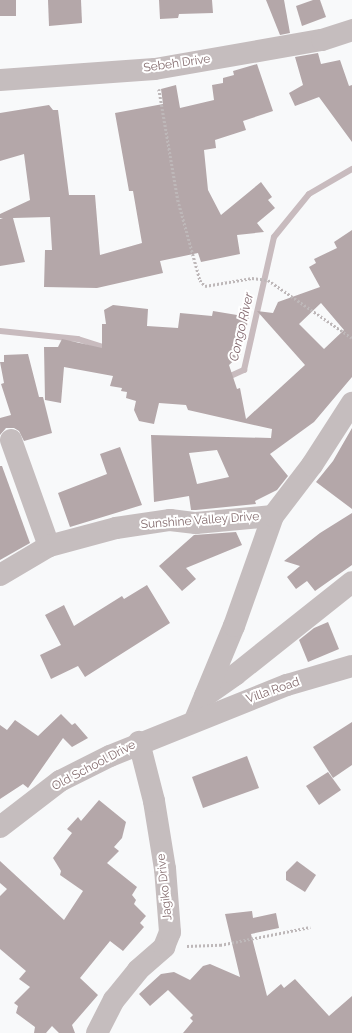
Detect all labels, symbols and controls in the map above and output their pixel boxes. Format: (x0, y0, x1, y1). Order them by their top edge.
street label: Sebeh Drive (143, 52, 211, 76)
water label: Congo River (227, 291, 257, 363)
street label: Sunshine Valley Drive (140, 510, 260, 532)
street label: Villa Road (244, 675, 302, 707)
street label: Old School Drive (50, 738, 138, 794)
street label: Jagiko Drive (154, 853, 176, 921)

